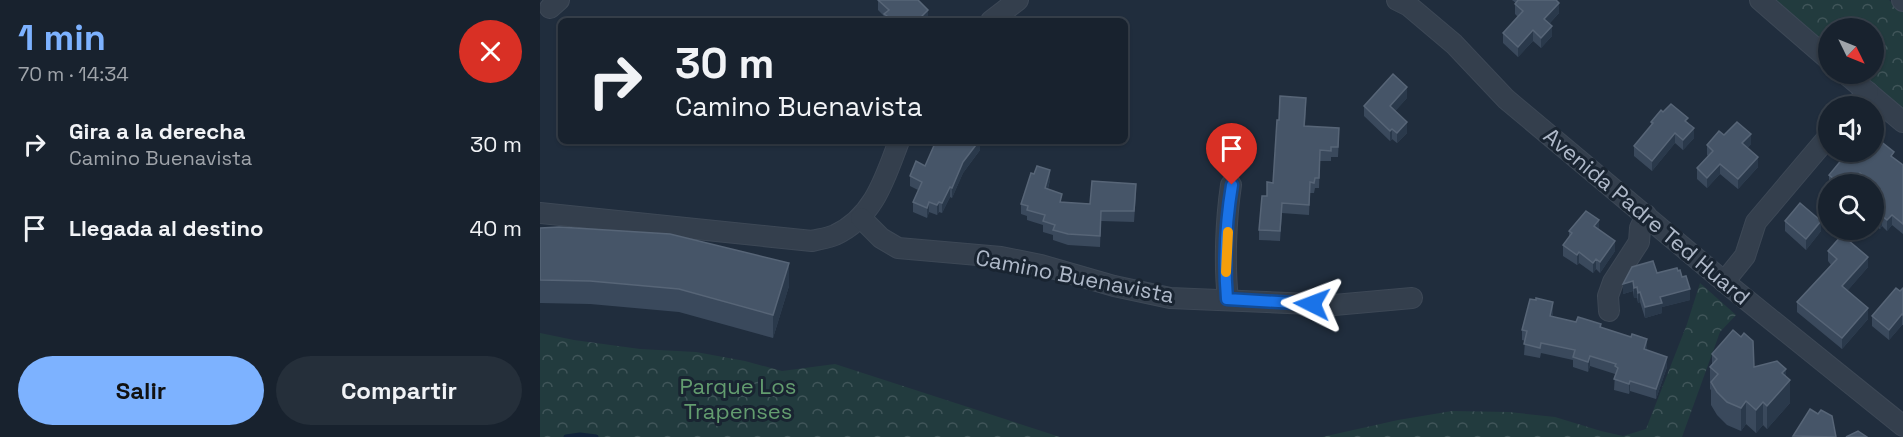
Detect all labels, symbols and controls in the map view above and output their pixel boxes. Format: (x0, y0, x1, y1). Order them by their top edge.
text: 1 min (18, 15, 106, 61)
north arrow (1818, 18, 1884, 84)
map controls (1818, 18, 1884, 240)
button: close (459, 20, 522, 83)
text: 30 m (675, 37, 774, 90)
icon: right (576, 42, 654, 120)
text: 70 m · 14:34 (18, 61, 129, 87)
text: Camino Buenavista (675, 89, 923, 124)
button: sound (1818, 96, 1884, 162)
text: Gira a la derecha (69, 117, 246, 145)
street label: Avenida Padre Ted Huard (1538, 121, 1756, 311)
pin (1206, 123, 1257, 185)
icon: right (18, 128, 51, 161)
text: 30 m (470, 130, 522, 158)
icon: arrive (1215, 132, 1248, 165)
text: Camino Buenavista (69, 145, 252, 171)
button: search (1818, 174, 1884, 240)
icon: arrive (18, 212, 51, 245)
text: Llegada al destino (69, 214, 263, 242)
text: 40 m (470, 214, 522, 242)
street label: Camino Buenavista (973, 243, 1177, 309)
position arrow (1280, 272, 1344, 336)
button: Salir (18, 356, 264, 425)
button: Compartir (276, 356, 522, 425)
park label: Parque Los Trapenses (680, 372, 796, 425)

